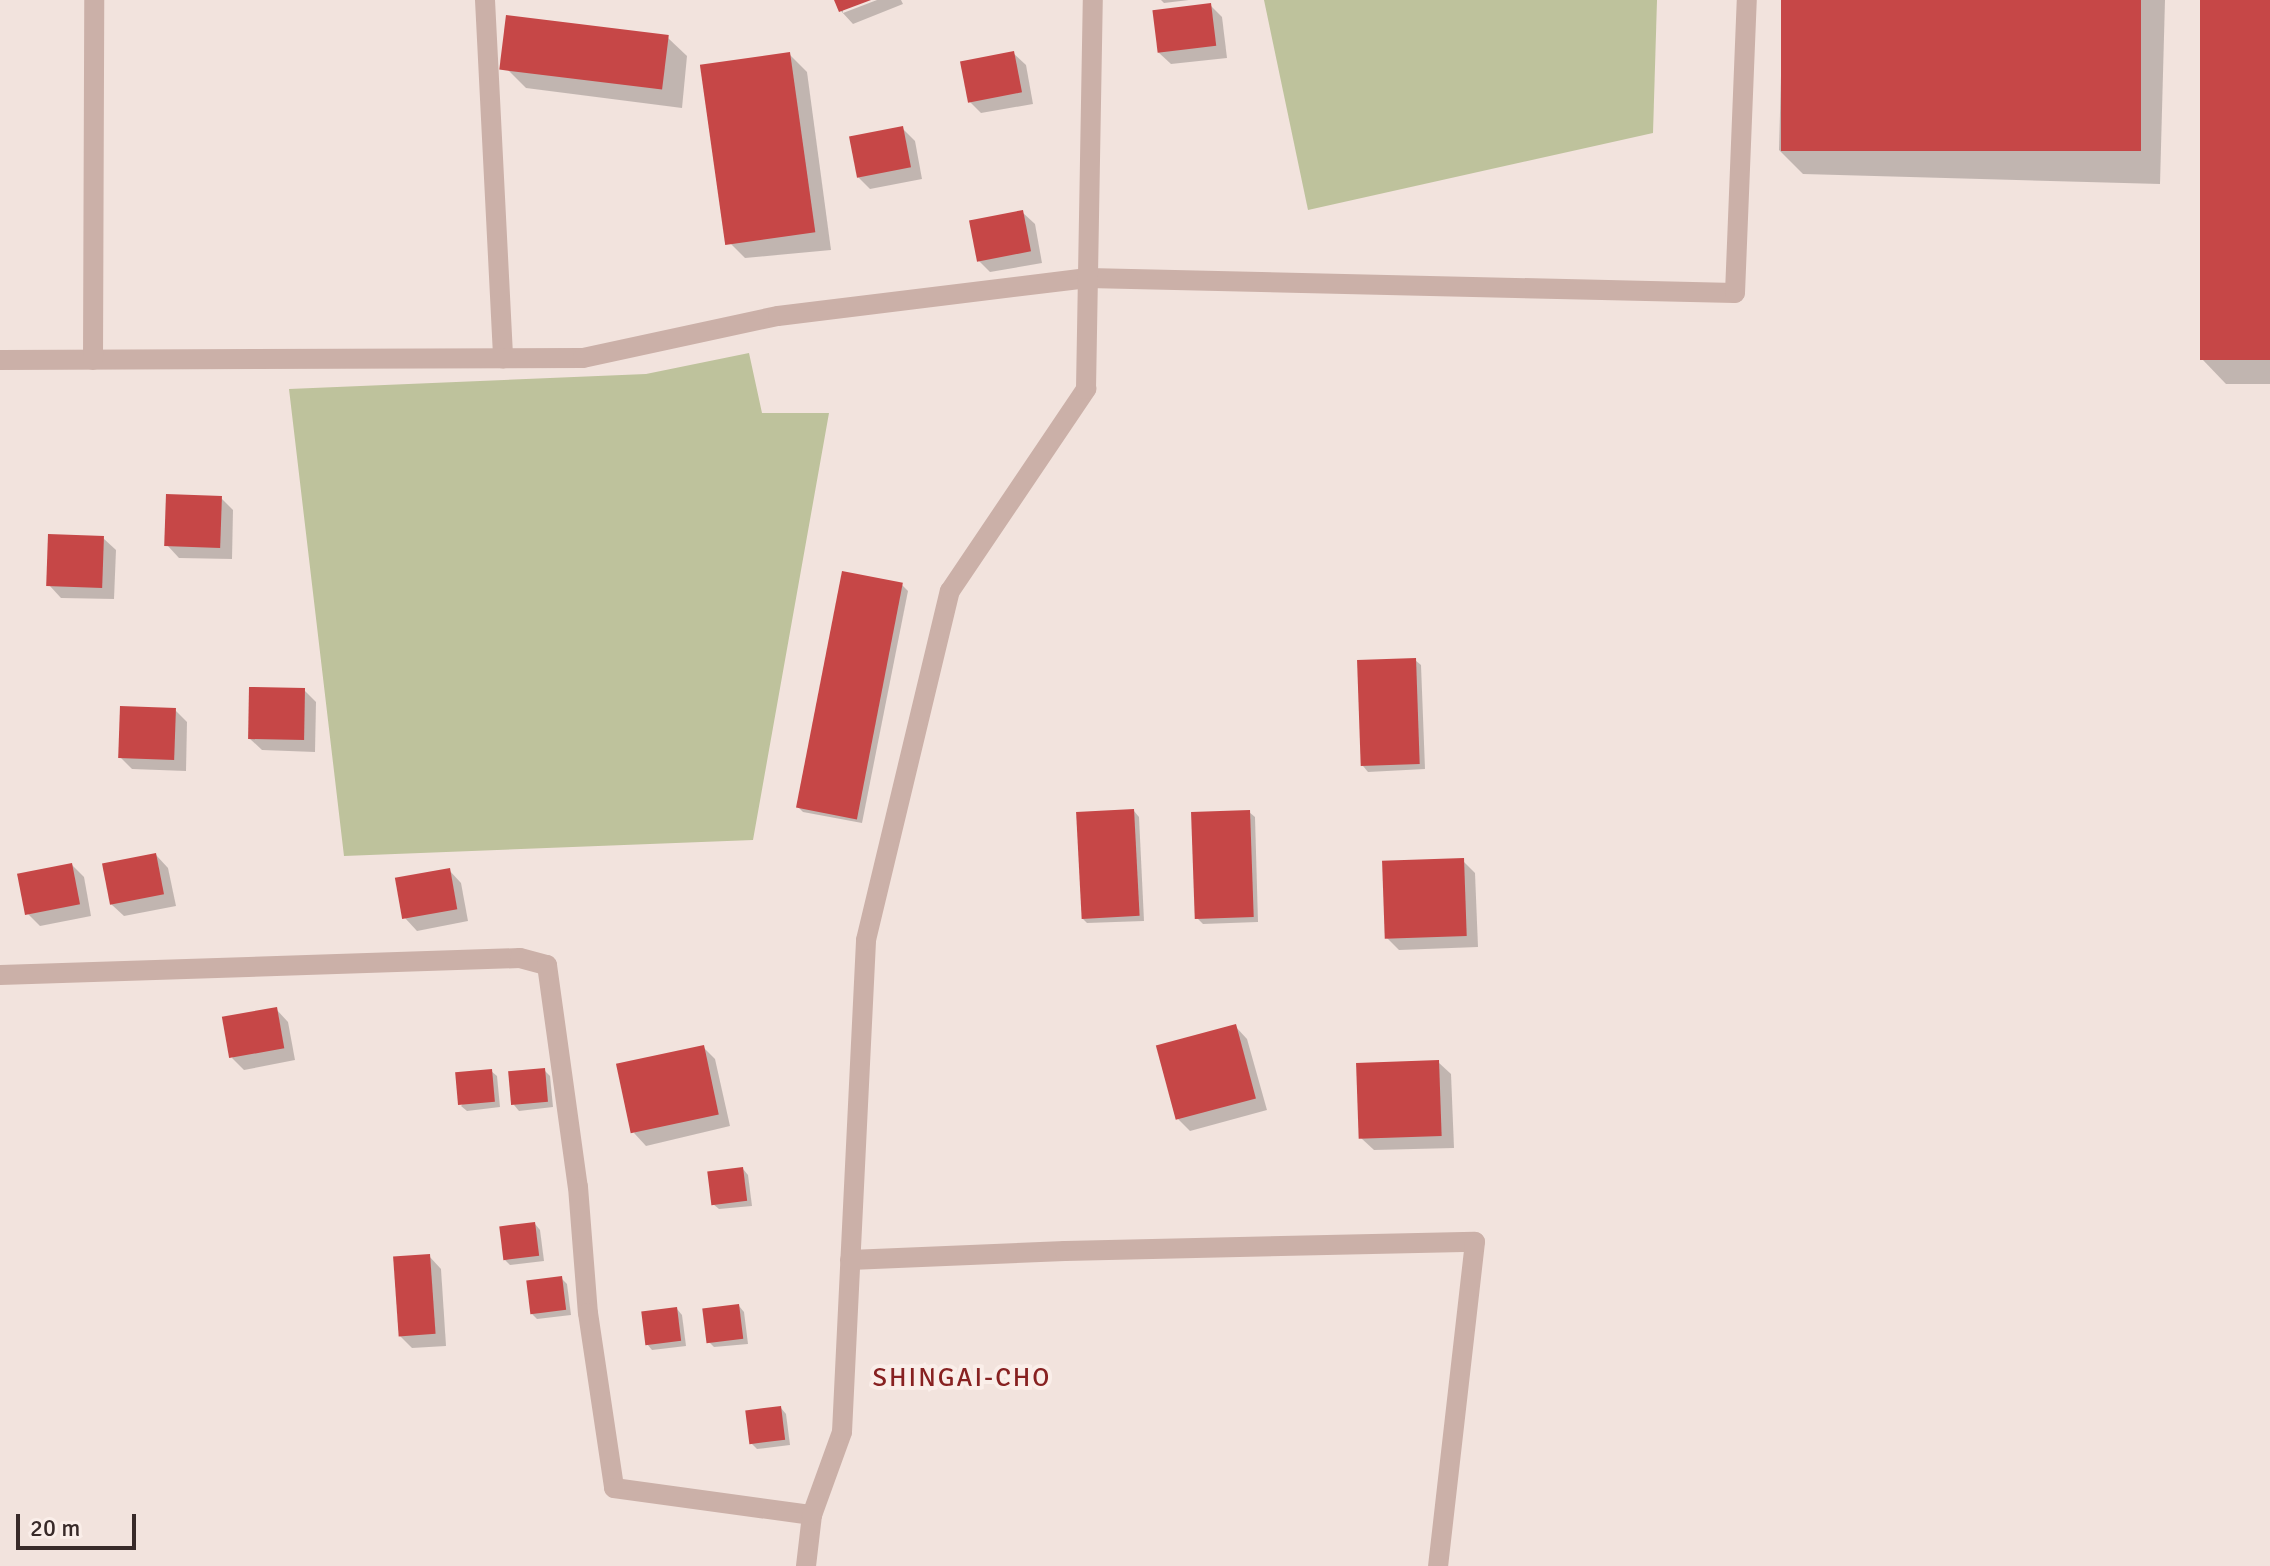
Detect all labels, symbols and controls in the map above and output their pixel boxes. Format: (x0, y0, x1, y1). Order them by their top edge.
district label: SHINGAI-CHO (873, 1363, 1051, 1395)
scale bar (20, 1498, 140, 1548)
text: 20 m (30, 1513, 80, 1543)

